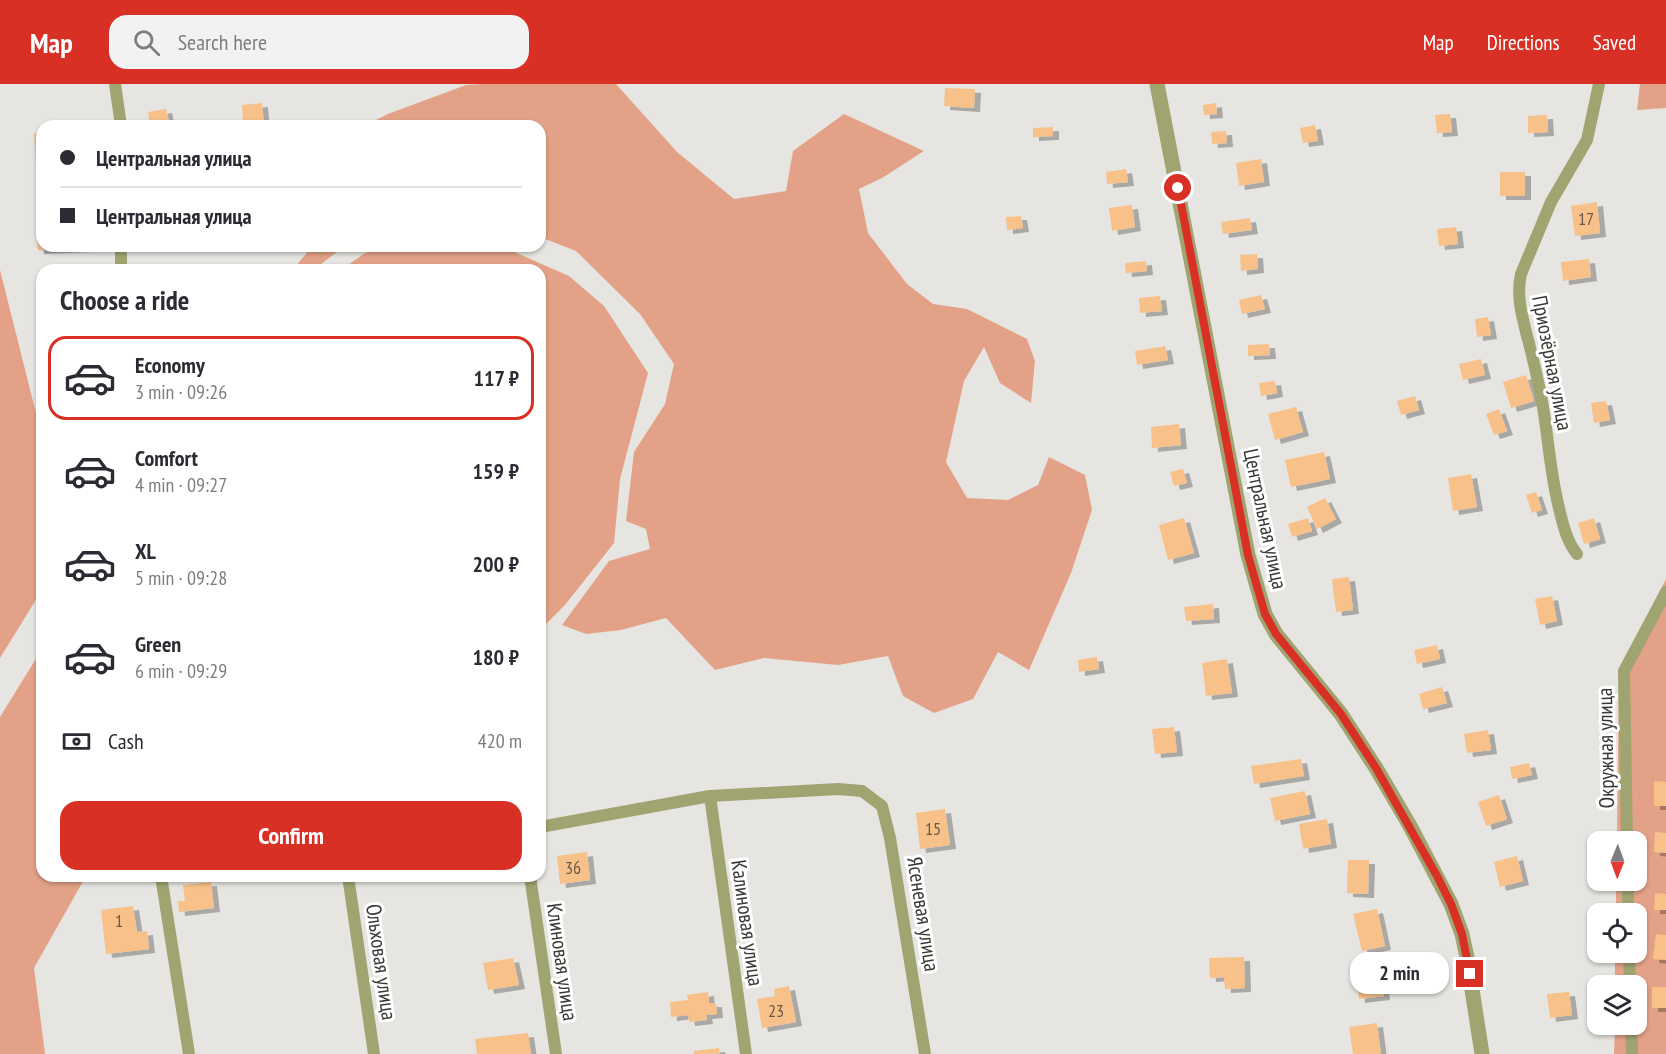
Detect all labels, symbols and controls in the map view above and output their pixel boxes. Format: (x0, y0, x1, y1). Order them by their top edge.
search box (109, 15, 529, 69)
text: Map (30, 24, 73, 61)
icon: search (130, 26, 163, 59)
text: Search here (178, 28, 267, 56)
text: Map (1423, 29, 1454, 56)
text: Directions (1487, 29, 1560, 56)
text: Saved (1593, 29, 1636, 56)
text: Центральная улица (96, 144, 252, 172)
route start (1164, 174, 1191, 201)
text: Центральная улица (96, 202, 252, 230)
house number: 17 (1578, 207, 1594, 230)
text: Choose a ride (60, 283, 189, 317)
street label: Приозёрная улица (1526, 293, 1579, 433)
icon: car (63, 351, 117, 405)
text: Economy (135, 351, 205, 379)
text: 117 ₽ (473, 364, 519, 392)
text: 3 min · 09:26 (135, 379, 227, 405)
icon: car (63, 444, 117, 498)
text: Comfort (135, 444, 198, 472)
street label: Центральная улица (1237, 446, 1294, 592)
text: 159 ₽ (472, 457, 519, 485)
text: 4 min · 09:27 (135, 472, 227, 498)
icon: car (63, 537, 117, 591)
text: XL (135, 537, 156, 565)
text: 200 ₽ (472, 550, 519, 578)
text: 5 min · 09:28 (135, 565, 227, 591)
icon: car (63, 630, 117, 684)
text: Green (135, 630, 181, 658)
text: 180 ₽ (472, 643, 519, 671)
text: 6 min · 09:29 (135, 658, 227, 684)
street label: Окружная улица (1591, 687, 1620, 809)
icon: cash (60, 725, 93, 758)
text: Cash (108, 727, 144, 755)
text: 420 m (478, 728, 522, 754)
button: Confirm (60, 801, 522, 870)
house number: 15 (925, 817, 941, 840)
north arrow (1587, 831, 1647, 891)
map controls (1587, 831, 1647, 1035)
street label: Ясеневая улица (901, 855, 946, 973)
house number: 36 (565, 856, 581, 879)
street label: Калиновая улица (725, 858, 770, 988)
street label: Клиновая улица (541, 901, 584, 1023)
street label: Ольховая улица (360, 902, 403, 1022)
button: locate (1587, 903, 1647, 963)
house number: 1 (115, 909, 123, 932)
callout: 2 min (1350, 953, 1449, 995)
text: 2 min (1379, 960, 1420, 986)
route end (1456, 960, 1483, 987)
button: layers (1587, 975, 1647, 1035)
house number: 23 (768, 999, 784, 1022)

